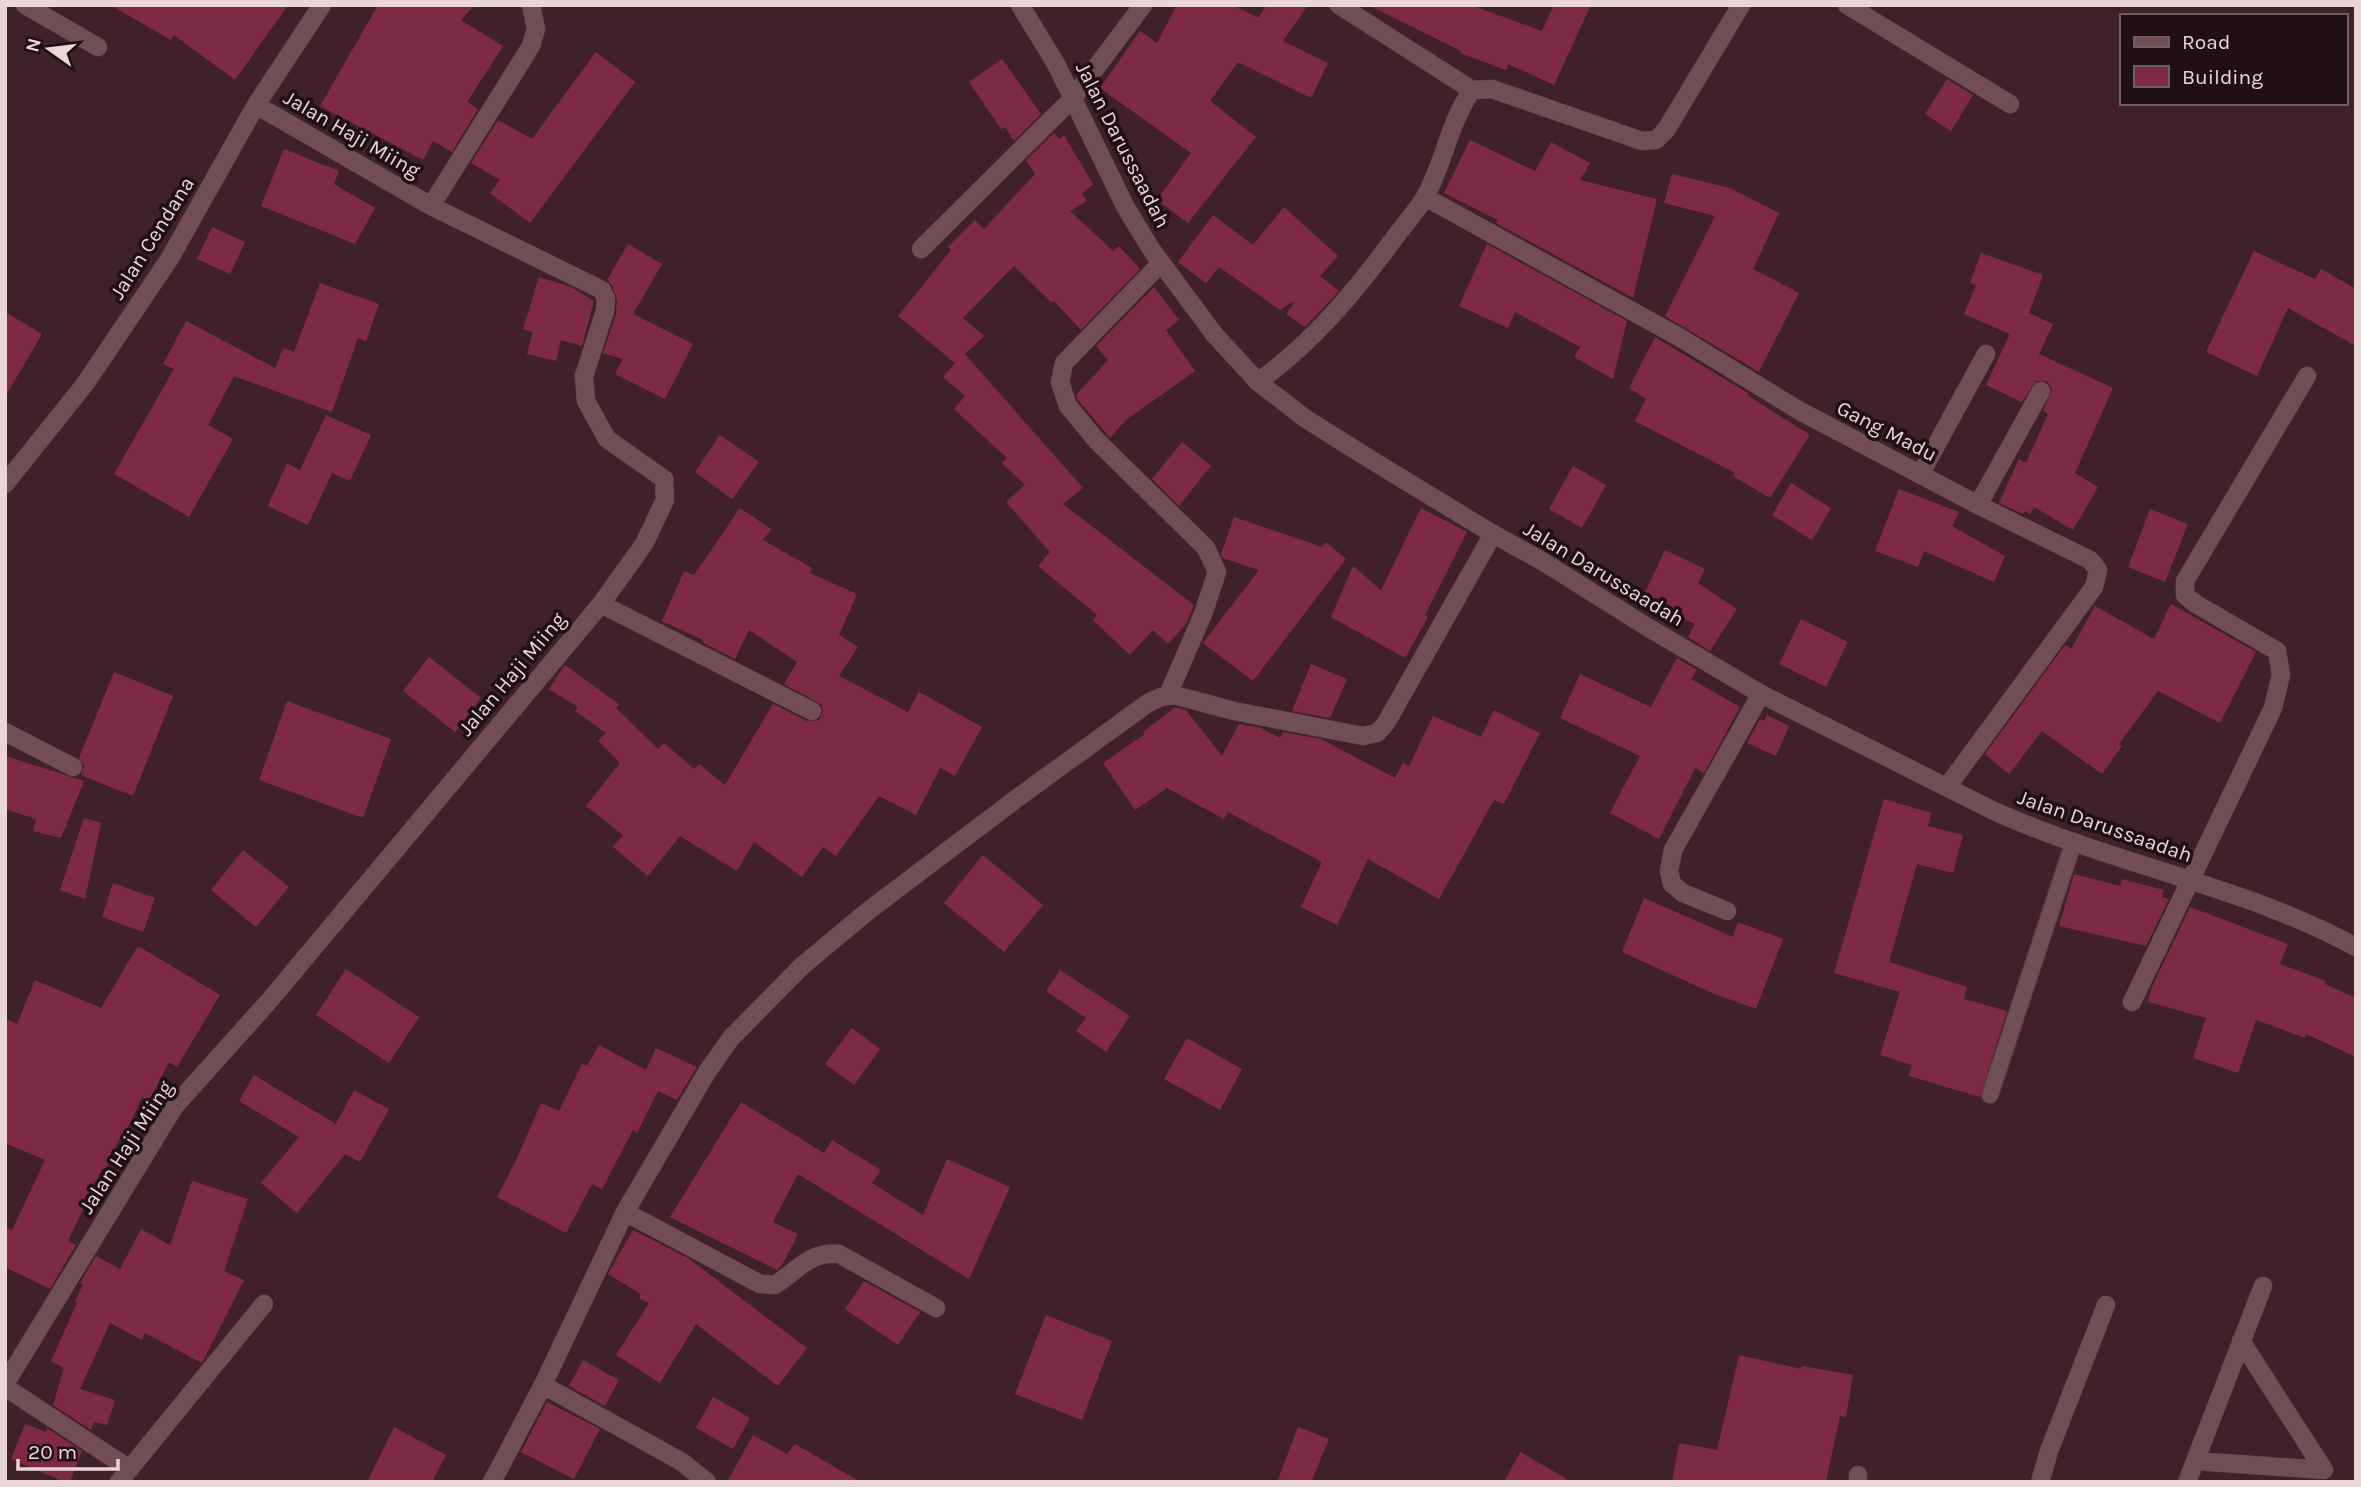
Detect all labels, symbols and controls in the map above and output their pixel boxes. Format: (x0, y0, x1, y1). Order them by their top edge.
north arrow (14, 14, 84, 84)
legend (2120, 14, 2347, 105)
text: Road (2182, 30, 2230, 54)
text: N (21, 36, 46, 54)
street label: Jalan Darussaadah (1071, 58, 1175, 232)
text: Building (2182, 65, 2263, 89)
street label: Jalan Haji Miing (280, 85, 425, 183)
street label: Jalan Cendana (105, 172, 199, 304)
street label: Gang Madu (1833, 396, 1941, 466)
street label: Jalan Darussaadah (1520, 517, 1688, 631)
street label: Jalan Haji Miing (454, 607, 571, 740)
street label: Jalan Darussaadah (2015, 785, 2195, 867)
street label: Jalan Haji Miing (74, 1076, 178, 1218)
scale bar (18, 1428, 117, 1472)
text: 20 m (28, 1440, 77, 1464)

